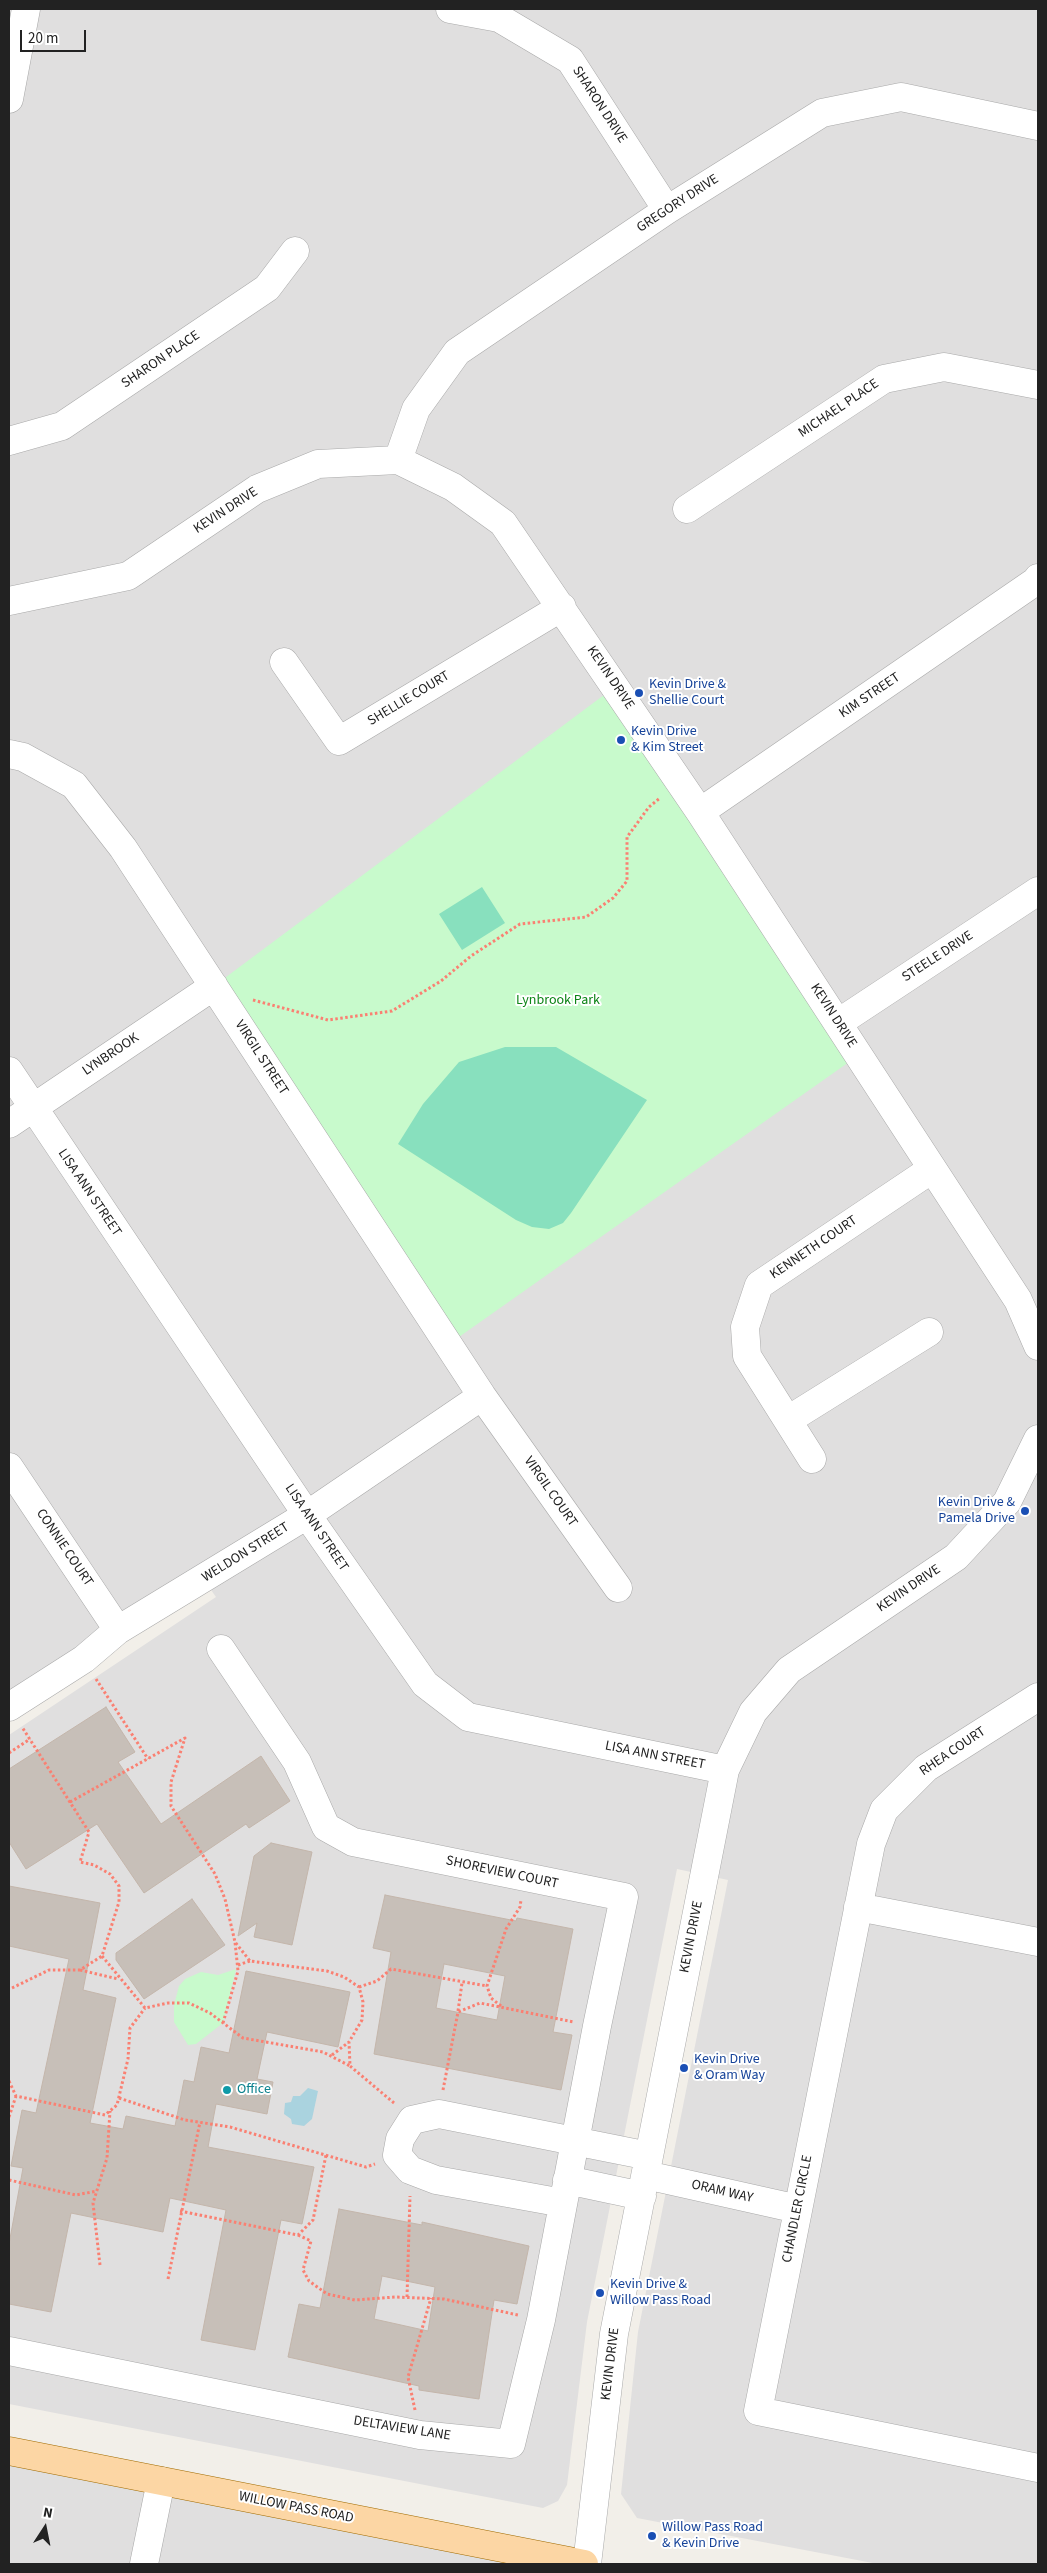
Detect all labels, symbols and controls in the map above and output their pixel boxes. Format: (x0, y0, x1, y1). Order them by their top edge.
scale bar (22, 20, 89, 52)
text: 20 m (28, 28, 58, 49)
street label: SHARON DRIVE (568, 63, 630, 147)
street label: GREGORY DRIVE (634, 171, 722, 237)
street label: SHARON PLACE (119, 328, 203, 392)
street label: MICHAEL PLACE (796, 376, 882, 442)
street label: KEVIN DRIVE (191, 484, 261, 538)
street label: KEVIN DRIVE (583, 643, 637, 713)
street label: SHELLIE COURT (365, 668, 453, 730)
street label: KIM STREET (836, 670, 904, 722)
place label: Kevin Drive & Shellie Court (649, 677, 726, 710)
marker: Kevin Drive & Shellie Court (633, 687, 645, 699)
place label: Kevin Drive & Kim Street (631, 724, 703, 756)
marker: Kevin Drive & Kim Street (615, 734, 627, 746)
street label: STEELE DRIVE (899, 928, 977, 986)
street label: KEVIN DRIVE (806, 981, 860, 1051)
park label: Lynbrook Park (516, 993, 600, 1009)
street label: VIRGIL STREET (231, 1017, 291, 1099)
street label: LYNBROOK (80, 1030, 142, 1080)
street label: LISA ANN STREET (54, 1146, 124, 1240)
street label: KENNETH COURT (767, 1213, 861, 1283)
street label: VIRGIL COURT (520, 1454, 580, 1530)
street label: LISA ANN STREET (281, 1481, 351, 1575)
place label: Kevin Drive & Pamela Drive (938, 1495, 1015, 1528)
marker: Kevin Drive & Pamela Drive (1019, 1505, 1031, 1517)
street label: CONNIE COURT (32, 1506, 96, 1590)
street label: WELDON STREET (199, 1519, 293, 1587)
street label: KEVIN DRIVE (874, 1562, 944, 1616)
street label: RHEA COURT (917, 1724, 989, 1780)
street label: LISA ANN STREET (603, 1738, 707, 1774)
street label: SHOREVIEW COURT (444, 1853, 560, 1893)
street label: KEVIN DRIVE (677, 1900, 707, 1974)
place label: Kevin Drive & Oram Way (694, 2052, 765, 2084)
marker: Kevin Drive & Oram Way (678, 2062, 690, 2074)
place label: Office (237, 2082, 271, 2098)
marker: Office (221, 2084, 233, 2096)
street label: CHANDLER CIRCLE (779, 2154, 817, 2264)
street label: ORAM WAY (689, 2177, 755, 2207)
place label: Kevin Drive & Willow Pass Road (610, 2277, 711, 2310)
marker: Kevin Drive & Willow Pass Road (594, 2287, 606, 2299)
street label: KEVIN DRIVE (598, 2327, 624, 2401)
street label: DELTAVIEW LANE (352, 2413, 452, 2445)
street label: WILLOW PASS ROAD (237, 2489, 355, 2527)
north arrow (20, 2503, 70, 2553)
text: N (41, 2503, 54, 2524)
place label: Willow Pass Road & Kevin Drive (662, 2520, 763, 2552)
marker: Willow Pass Road & Kevin Drive (646, 2530, 658, 2542)

